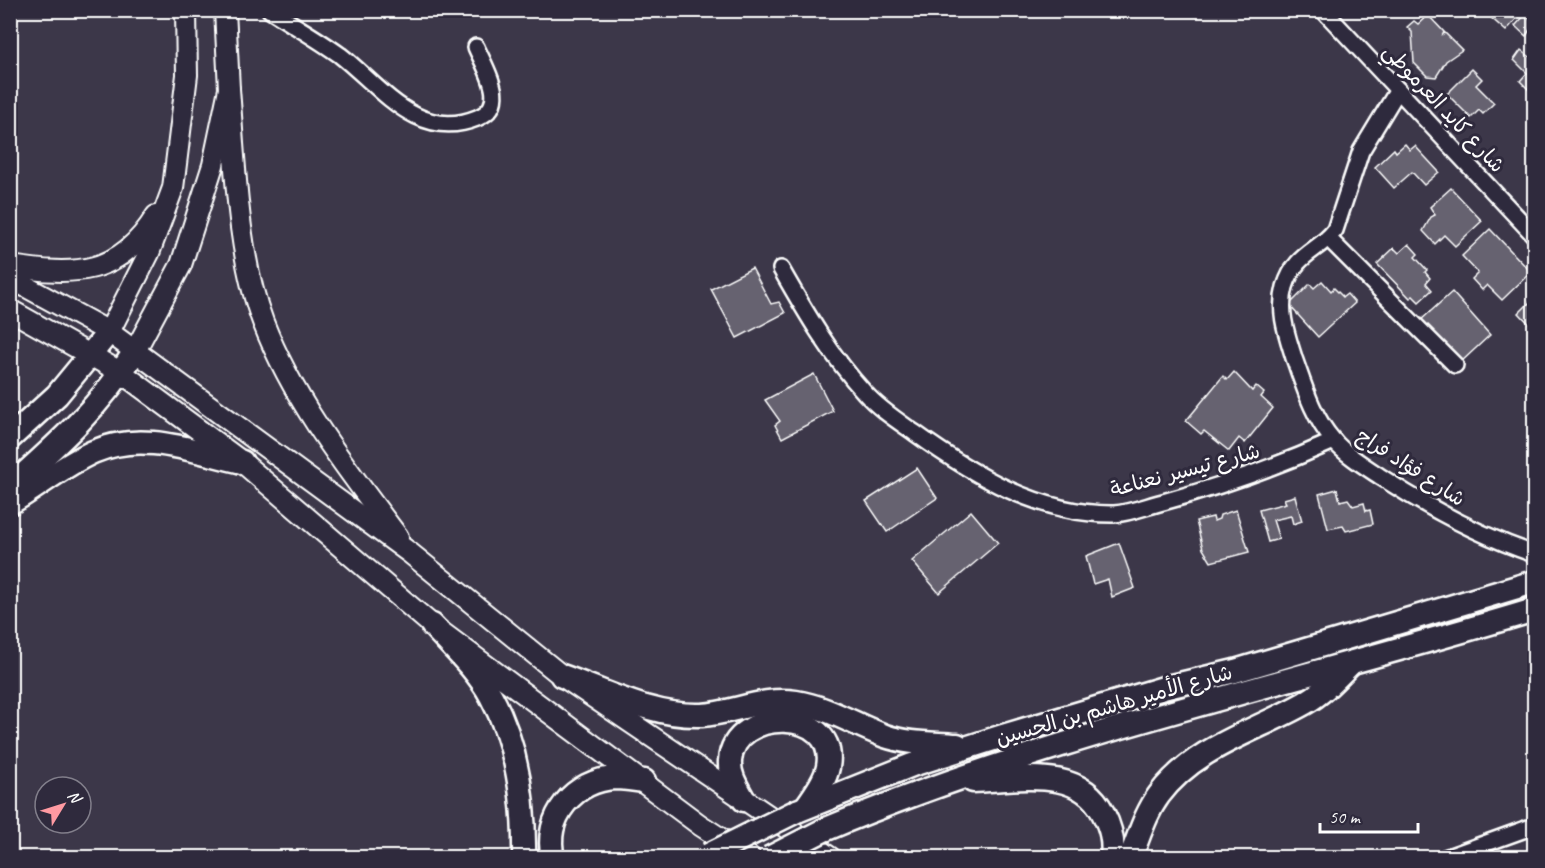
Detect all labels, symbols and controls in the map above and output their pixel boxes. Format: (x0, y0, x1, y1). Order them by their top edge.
street label: شارع كايد العرموطي (1373, 38, 1510, 182)
street label: شارع فؤاد فراج (1351, 422, 1470, 514)
street label: شارع تيسير نعناعة (1107, 438, 1263, 504)
street label: شارع الأمير هاشم بن الحسين (993, 658, 1236, 754)
north arrow (33, 775, 93, 835)
text: N (63, 786, 87, 809)
scale bar (1320, 796, 1418, 834)
text: 50 m (1329, 806, 1362, 828)

